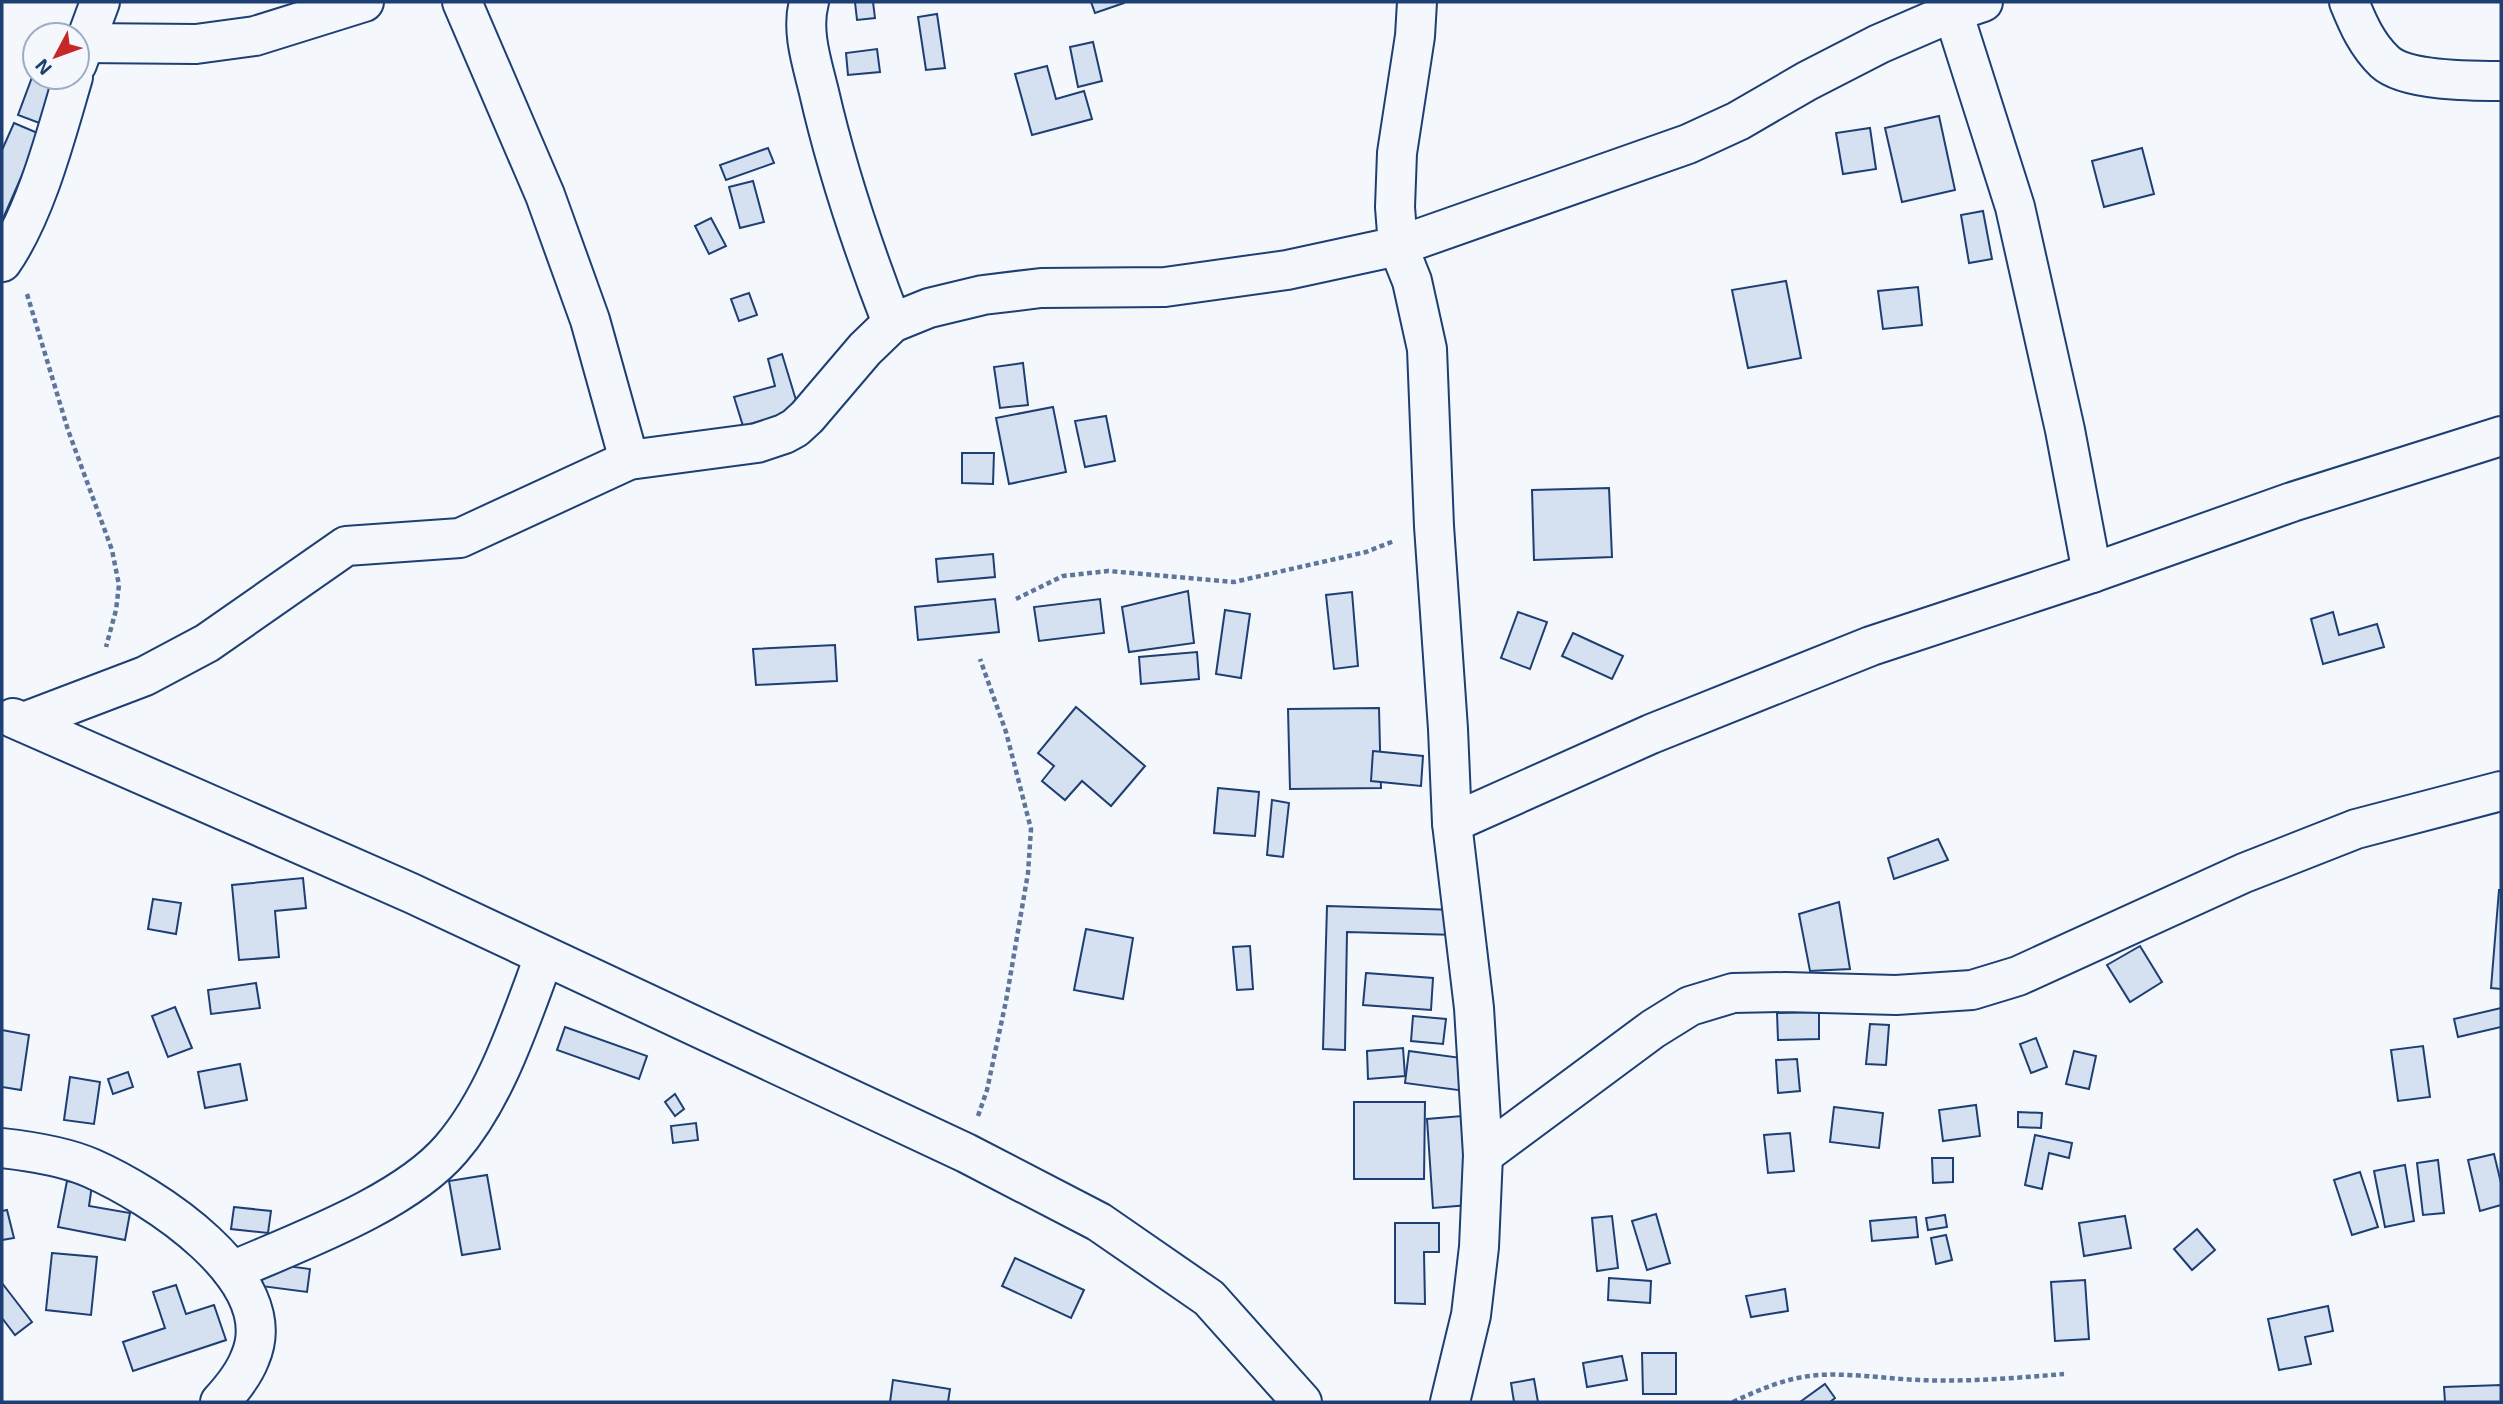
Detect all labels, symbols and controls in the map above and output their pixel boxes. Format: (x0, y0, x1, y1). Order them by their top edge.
north arrow (21, 21, 91, 91)
text: N (30, 55, 56, 80)

